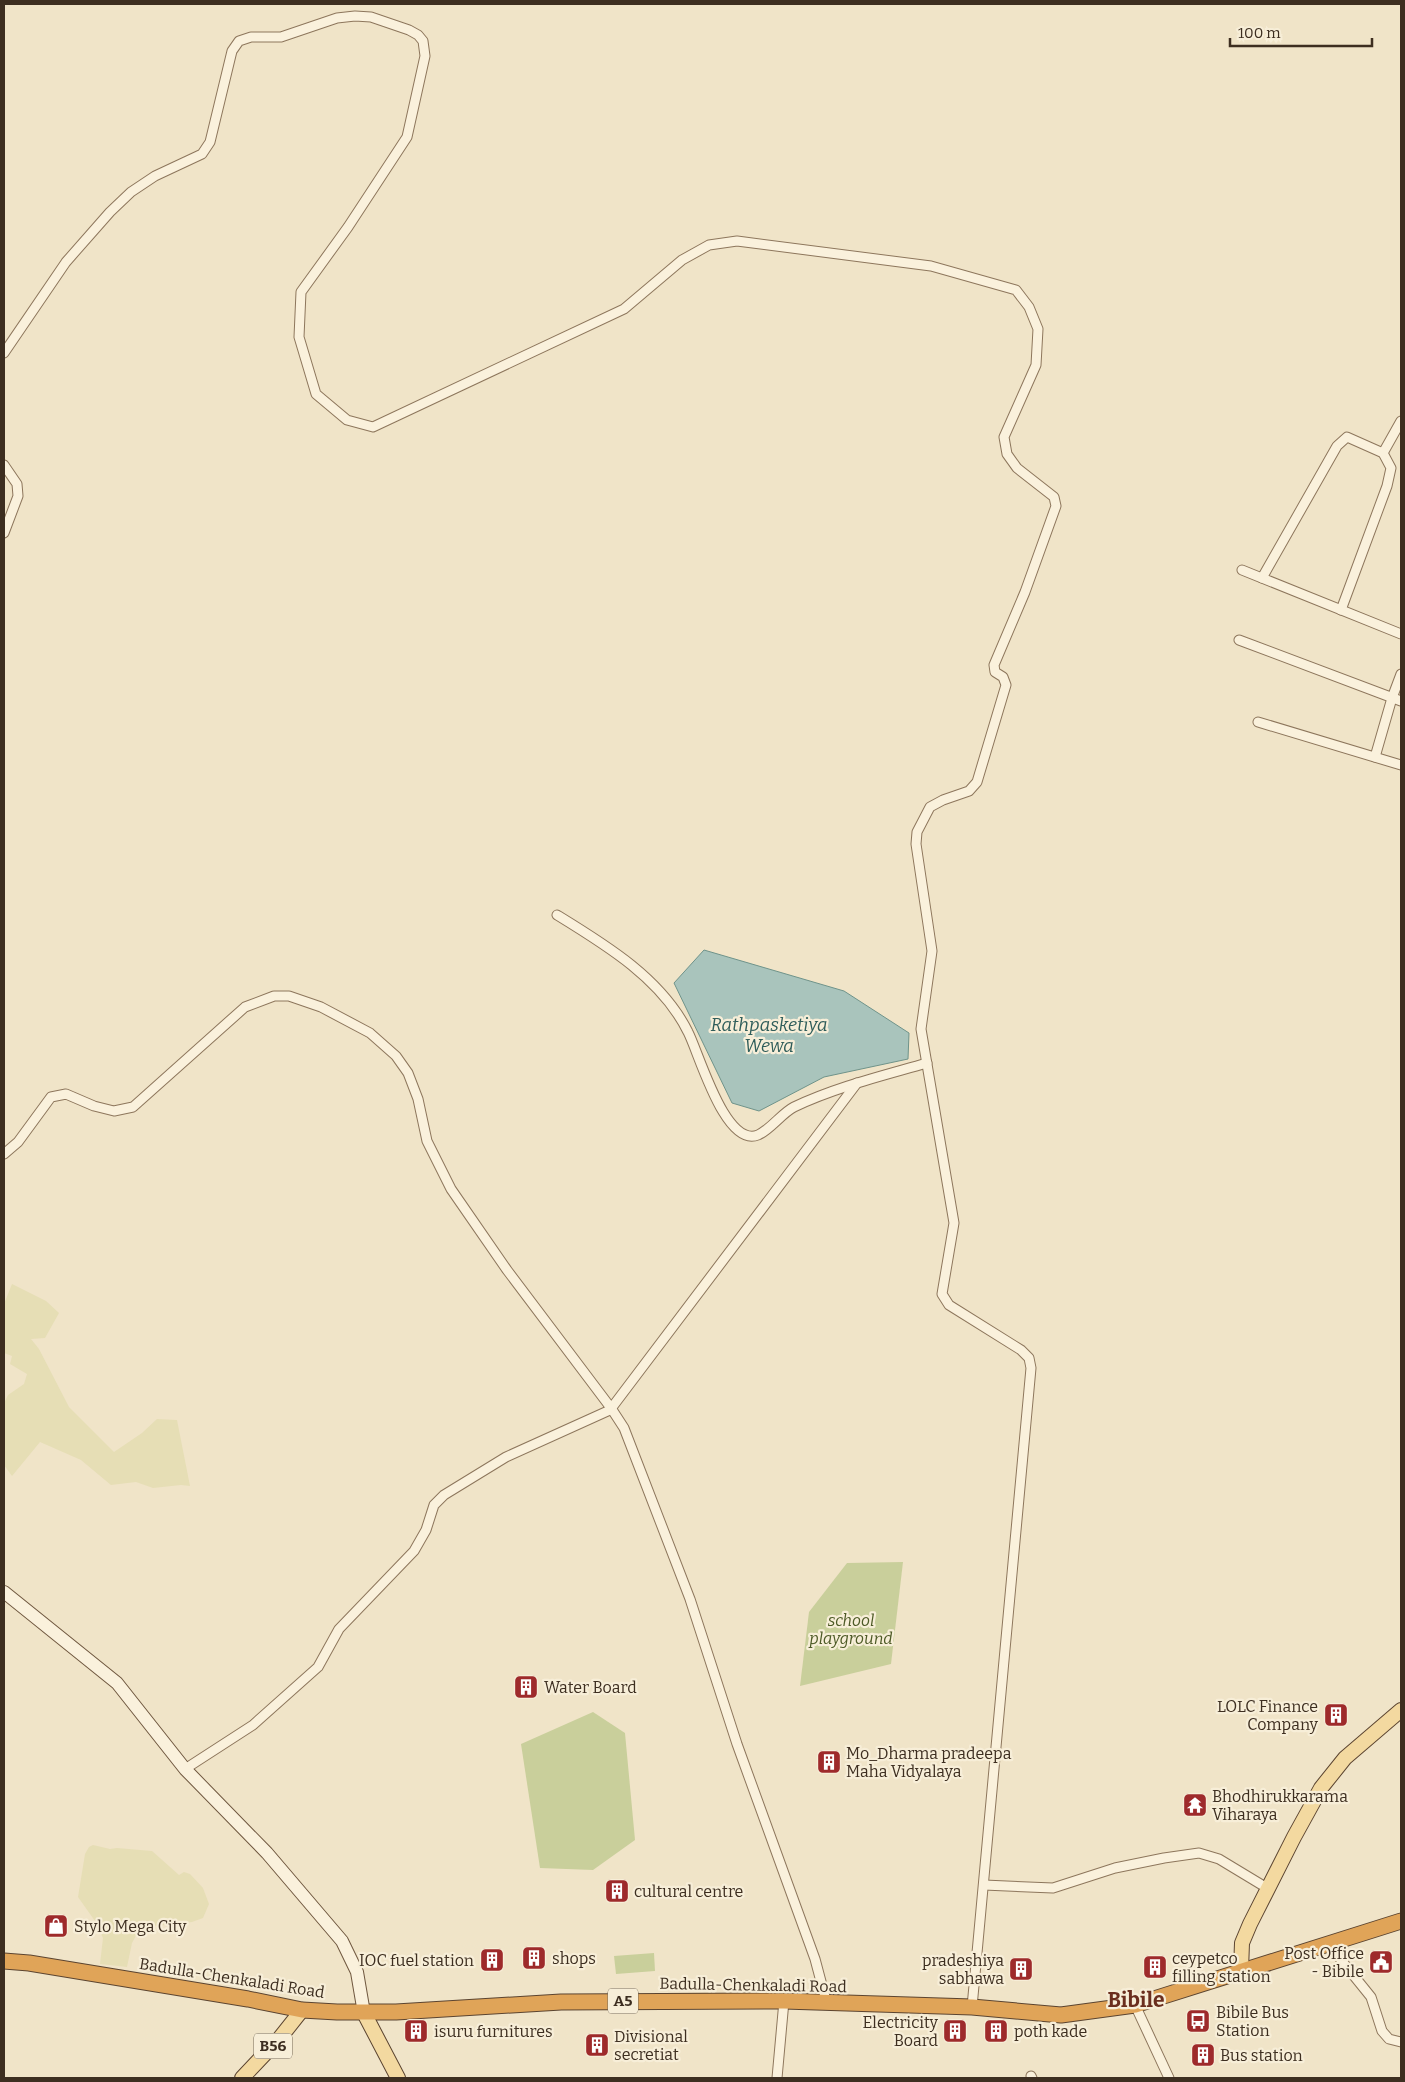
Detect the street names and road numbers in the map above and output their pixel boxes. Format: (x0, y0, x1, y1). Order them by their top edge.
street label: Badulla-Chenkaladi Road (138, 1954, 327, 2002)
street label: Badulla-Chenkaladi Road (659, 1974, 847, 1996)
road number: A5 (608, 1988, 638, 2014)
road number: B56 (254, 2034, 292, 2058)

